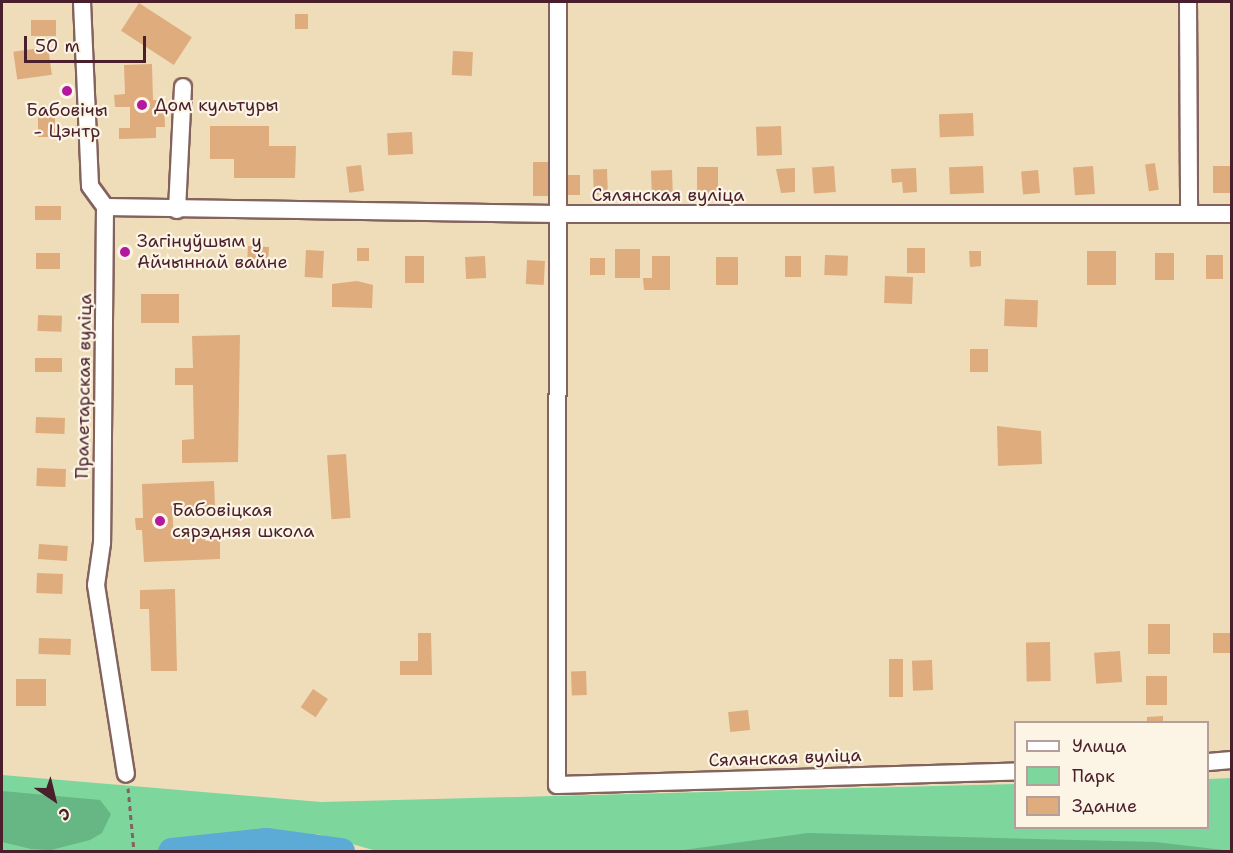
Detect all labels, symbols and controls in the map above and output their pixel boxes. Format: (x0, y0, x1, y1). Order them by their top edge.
scale bar (27, 24, 148, 62)
text: 50 m (35, 34, 80, 58)
marker: Бабовічы - Цэнтр (60, 84, 74, 98)
place label: Дом культуры (154, 94, 279, 116)
marker: Дом культуры (135, 98, 149, 112)
place label: Бабовічы - Цэнтр (26, 100, 108, 142)
street label: Сялянская вуліца (591, 184, 745, 206)
place label: Загінуўшым у Айчыннай вайне (137, 231, 288, 274)
marker: Загінуўшым у Айчыннай вайне (118, 245, 132, 259)
street label: Пралетарская вуліца (72, 293, 96, 479)
place label: Бабовіцкая сярэдняя школа (172, 500, 314, 542)
marker: Бабовіцкая сярэдняя школа (153, 514, 167, 528)
legend (1014, 721, 1209, 829)
text: Улица (1072, 734, 1126, 758)
street label: Сялянская вуліца (708, 745, 862, 771)
text: Парк (1072, 764, 1115, 788)
north arrow (24, 769, 84, 829)
text: Здание (1072, 794, 1137, 818)
text: С (55, 803, 75, 826)

